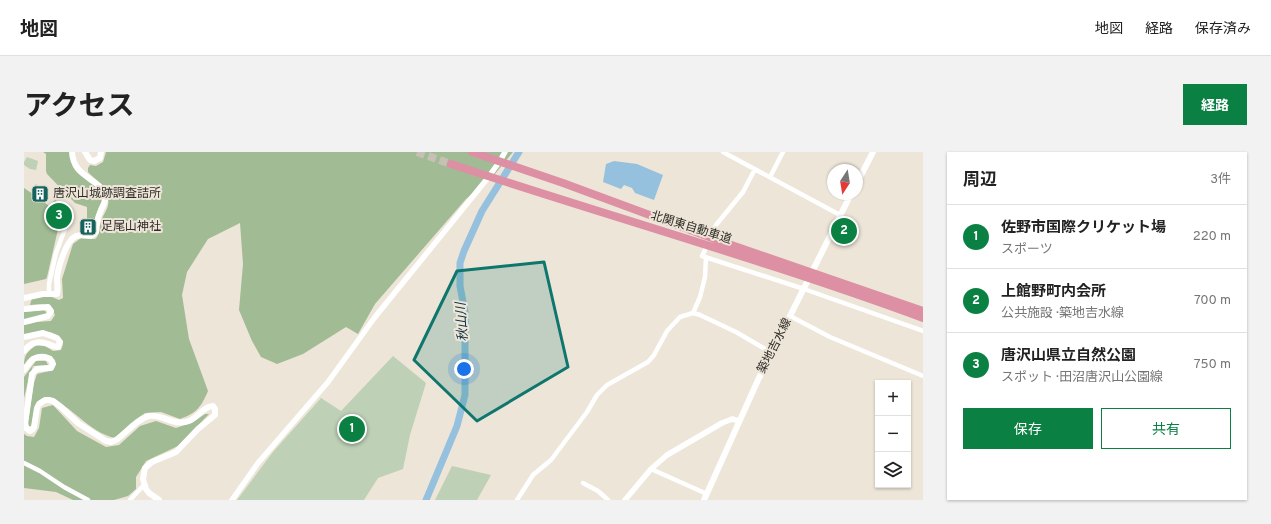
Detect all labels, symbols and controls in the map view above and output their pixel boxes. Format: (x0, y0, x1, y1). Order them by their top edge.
text: 地図 (20, 18, 58, 42)
text: 地図 (1095, 21, 1123, 38)
text: 経路 (1145, 21, 1173, 38)
text: 保存済み (1195, 21, 1251, 38)
button: 経路 (1183, 84, 1247, 125)
text: アクセス (24, 90, 135, 126)
north arrow (827, 164, 863, 200)
text: 周辺 (963, 170, 997, 192)
text: 3件 (1210, 172, 1231, 188)
building icon: 唐沢山城跡調査詰所 (30, 184, 50, 204)
place label: 唐沢山城跡調査詰所 (53, 186, 161, 202)
pin: 3 (46, 201, 72, 231)
street label: 北関東自動車道 (648, 208, 734, 248)
pin: 2 (831, 216, 857, 246)
building icon: 足尾山神社 (78, 217, 98, 237)
place label: 足尾山神社 (101, 219, 161, 235)
text: 佐野市国際クリケット場 (1001, 219, 1166, 238)
text: 1 (973, 229, 979, 245)
text: 220 m (1193, 229, 1231, 245)
text: スポーツ (1001, 242, 1053, 258)
text: 上館野町内会所 (1001, 283, 1106, 302)
text: 2 (972, 293, 980, 309)
text: 700 m (1194, 293, 1231, 309)
water label: 秋山川 (454, 300, 472, 342)
text: 公共施設 · 築地吉水線 (1001, 306, 1124, 322)
street label: 築地吉水線 (754, 316, 796, 376)
text: 唐沢山県立自然公園 (1001, 347, 1136, 366)
text: 3 (972, 357, 980, 373)
text: 750 m (1194, 357, 1231, 373)
your location (454, 359, 474, 379)
text: スポット · 田沼唐沢山公園線 (1001, 370, 1163, 386)
map controls (875, 380, 911, 488)
button: + (875, 380, 911, 416)
button: 保存 (963, 408, 1093, 449)
button: 共有 (1101, 408, 1231, 449)
pin: 1 (339, 414, 365, 444)
button: − (875, 416, 911, 452)
button: layers (875, 452, 911, 488)

